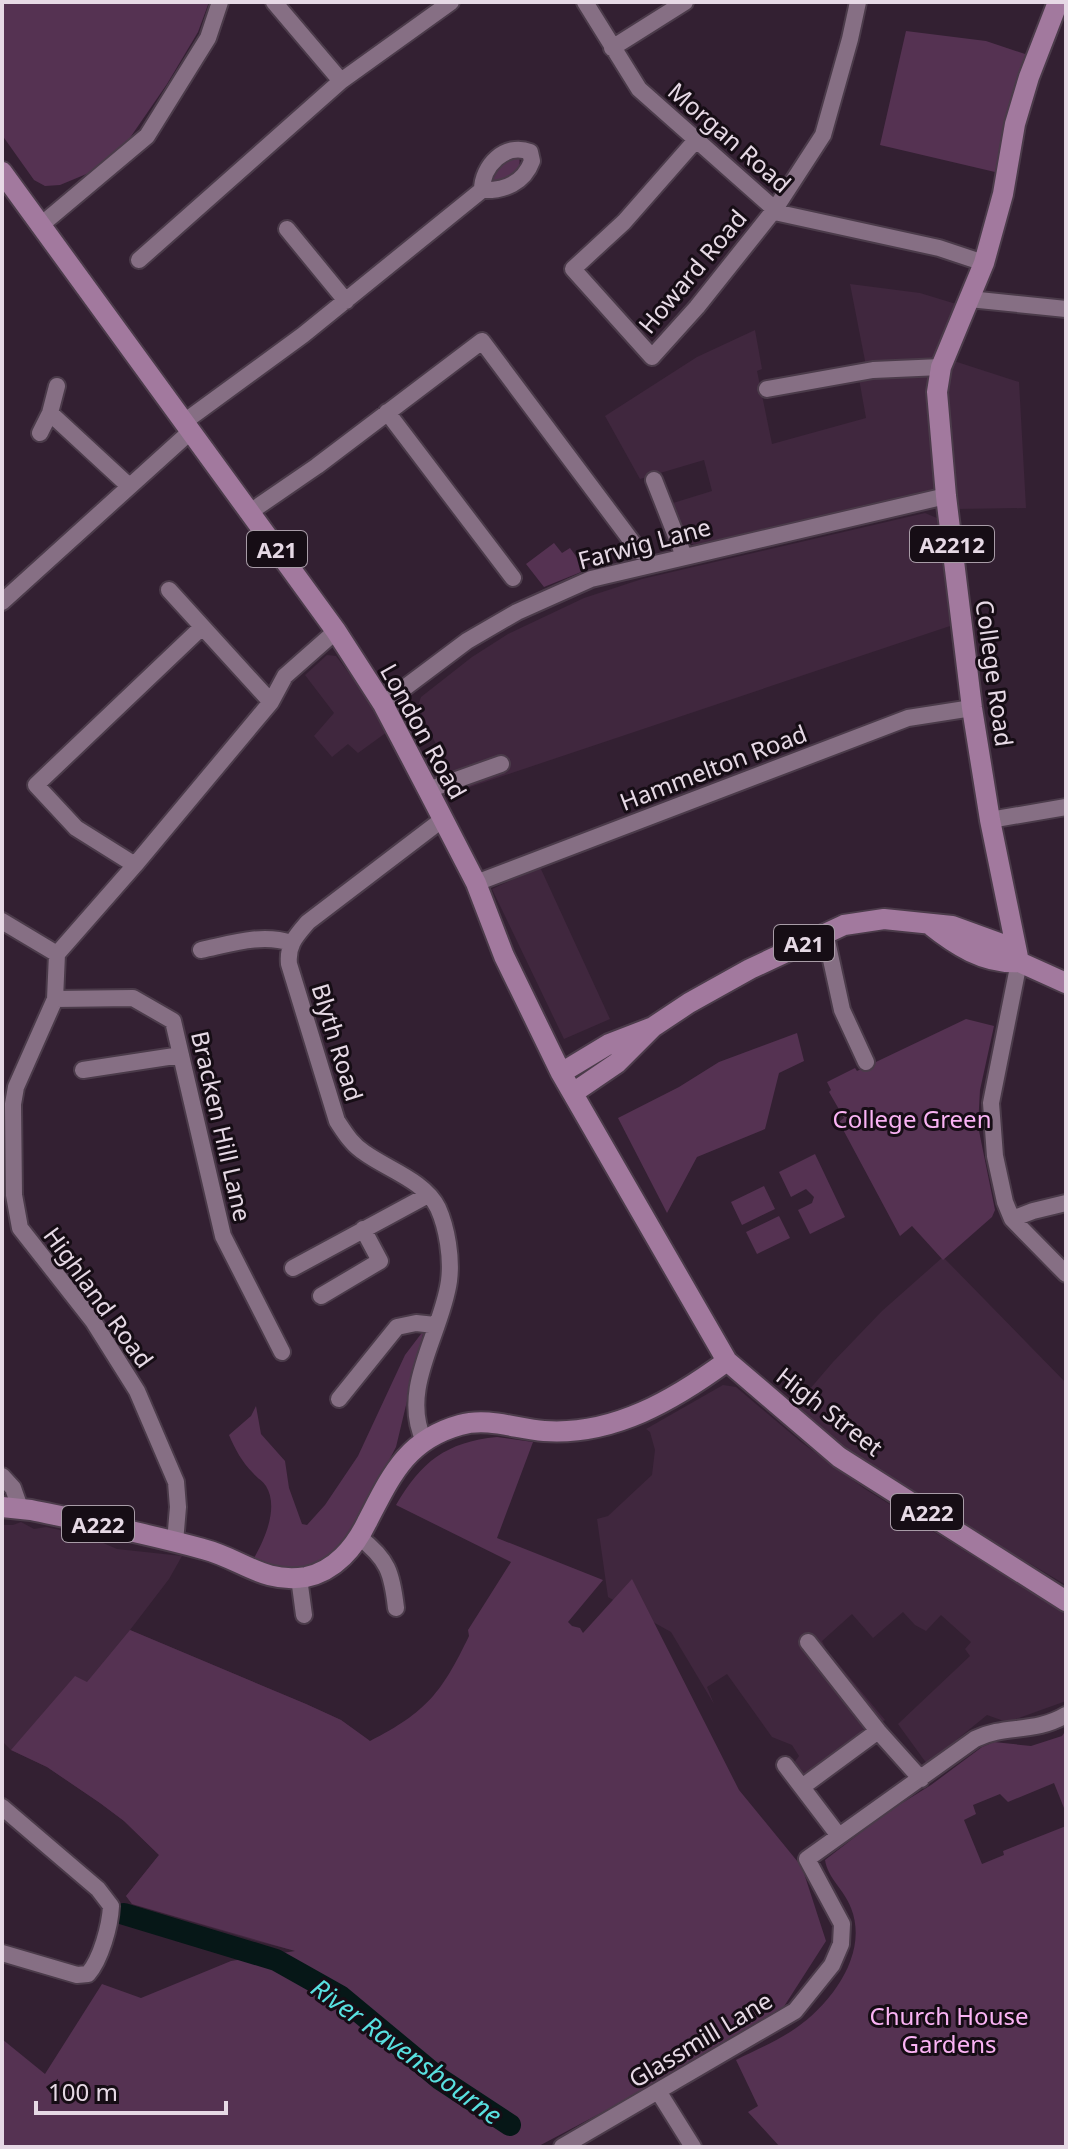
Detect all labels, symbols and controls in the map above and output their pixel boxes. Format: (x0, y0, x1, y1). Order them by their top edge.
street label: Morgan Road (661, 74, 799, 200)
street label: Howard Road (630, 202, 754, 340)
street label: Farwig Lane (574, 509, 714, 577)
road number: A2212 (910, 526, 994, 562)
road number: A21 (247, 531, 307, 567)
street label: College Road (968, 598, 1022, 748)
street label: London Road (373, 657, 475, 805)
street label: Hammelton Road (615, 716, 811, 818)
road number: A21 (774, 925, 834, 961)
street label: Blyth Road (304, 979, 372, 1105)
street label: Bracken Hill Lane (184, 1028, 260, 1224)
park label: College Green (833, 1102, 991, 1135)
street label: Highland Road (37, 1220, 161, 1374)
street label: High Street (770, 1359, 890, 1463)
road number: A222 (891, 1494, 963, 1530)
road number: A222 (62, 1506, 134, 1542)
water label: River Ravensbourne (304, 1969, 510, 2133)
street label: Glassmill Lane (622, 1983, 778, 2095)
park label: Church House Gardens (869, 1999, 1029, 2060)
scale bar (36, 2065, 226, 2115)
text: 100 m (48, 2075, 118, 2108)

